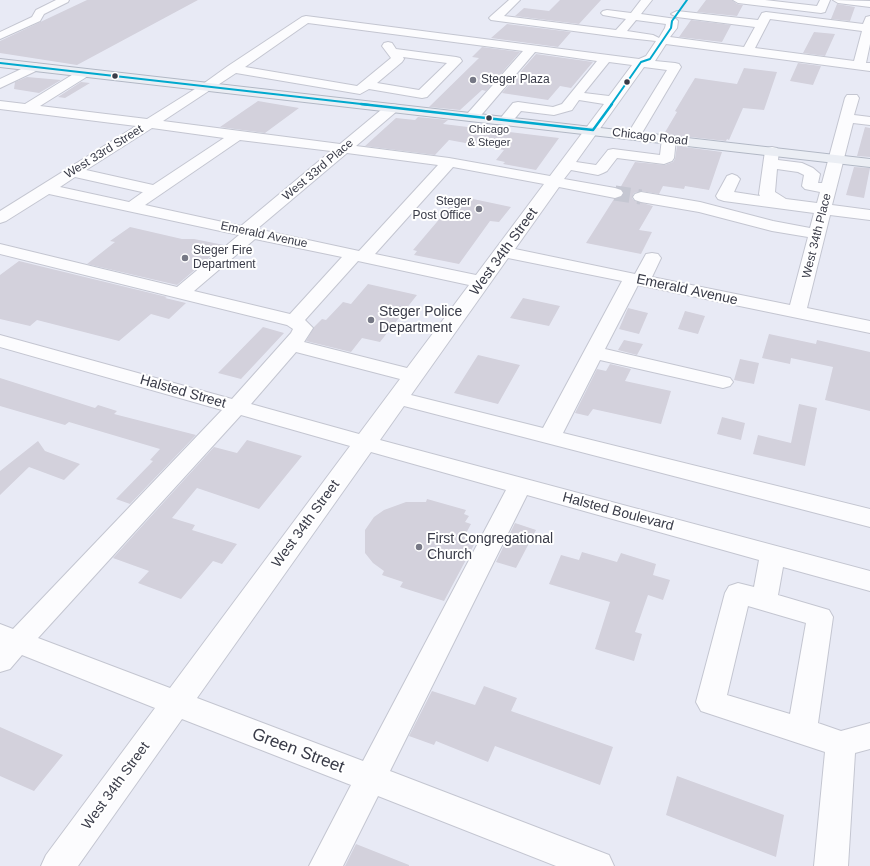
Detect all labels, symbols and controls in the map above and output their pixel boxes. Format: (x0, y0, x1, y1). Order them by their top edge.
unlabelled marker (110, 71, 120, 81)
place label: Steger Plaza (481, 73, 550, 87)
marker: Steger Plaza (468, 75, 478, 85)
unlabelled marker (622, 77, 632, 87)
marker: Chicago & Steger (484, 113, 494, 123)
street label: West 33rd Street (62, 122, 146, 182)
place label: Chicago & Steger (468, 123, 510, 149)
street label: Chicago Road (611, 125, 689, 149)
street label: West 33rd Place (280, 136, 356, 204)
street label: West 34th Place (799, 192, 835, 280)
place label: Steger Post Office (413, 195, 471, 223)
marker: Steger Post Office (474, 204, 484, 214)
street label: West 34th Street (467, 205, 541, 299)
street label: Emerald Avenue (219, 219, 309, 251)
place label: Steger Fire Department (193, 244, 256, 272)
marker: Steger Fire Department (180, 253, 190, 263)
street label: Emerald Avenue (635, 271, 739, 309)
place label: Steger Police Department (379, 304, 462, 336)
marker: Steger Police Department (366, 315, 376, 325)
street label: Halsted Street (138, 372, 228, 412)
street label: West 34th Street (269, 477, 343, 571)
street label: Halsted Boulevard (561, 489, 675, 535)
place label: First Congregational Church (427, 531, 553, 564)
marker: First Congregational Church (414, 542, 424, 552)
street label: Green Street (249, 724, 347, 778)
street label: West 34th Street (79, 739, 153, 833)

